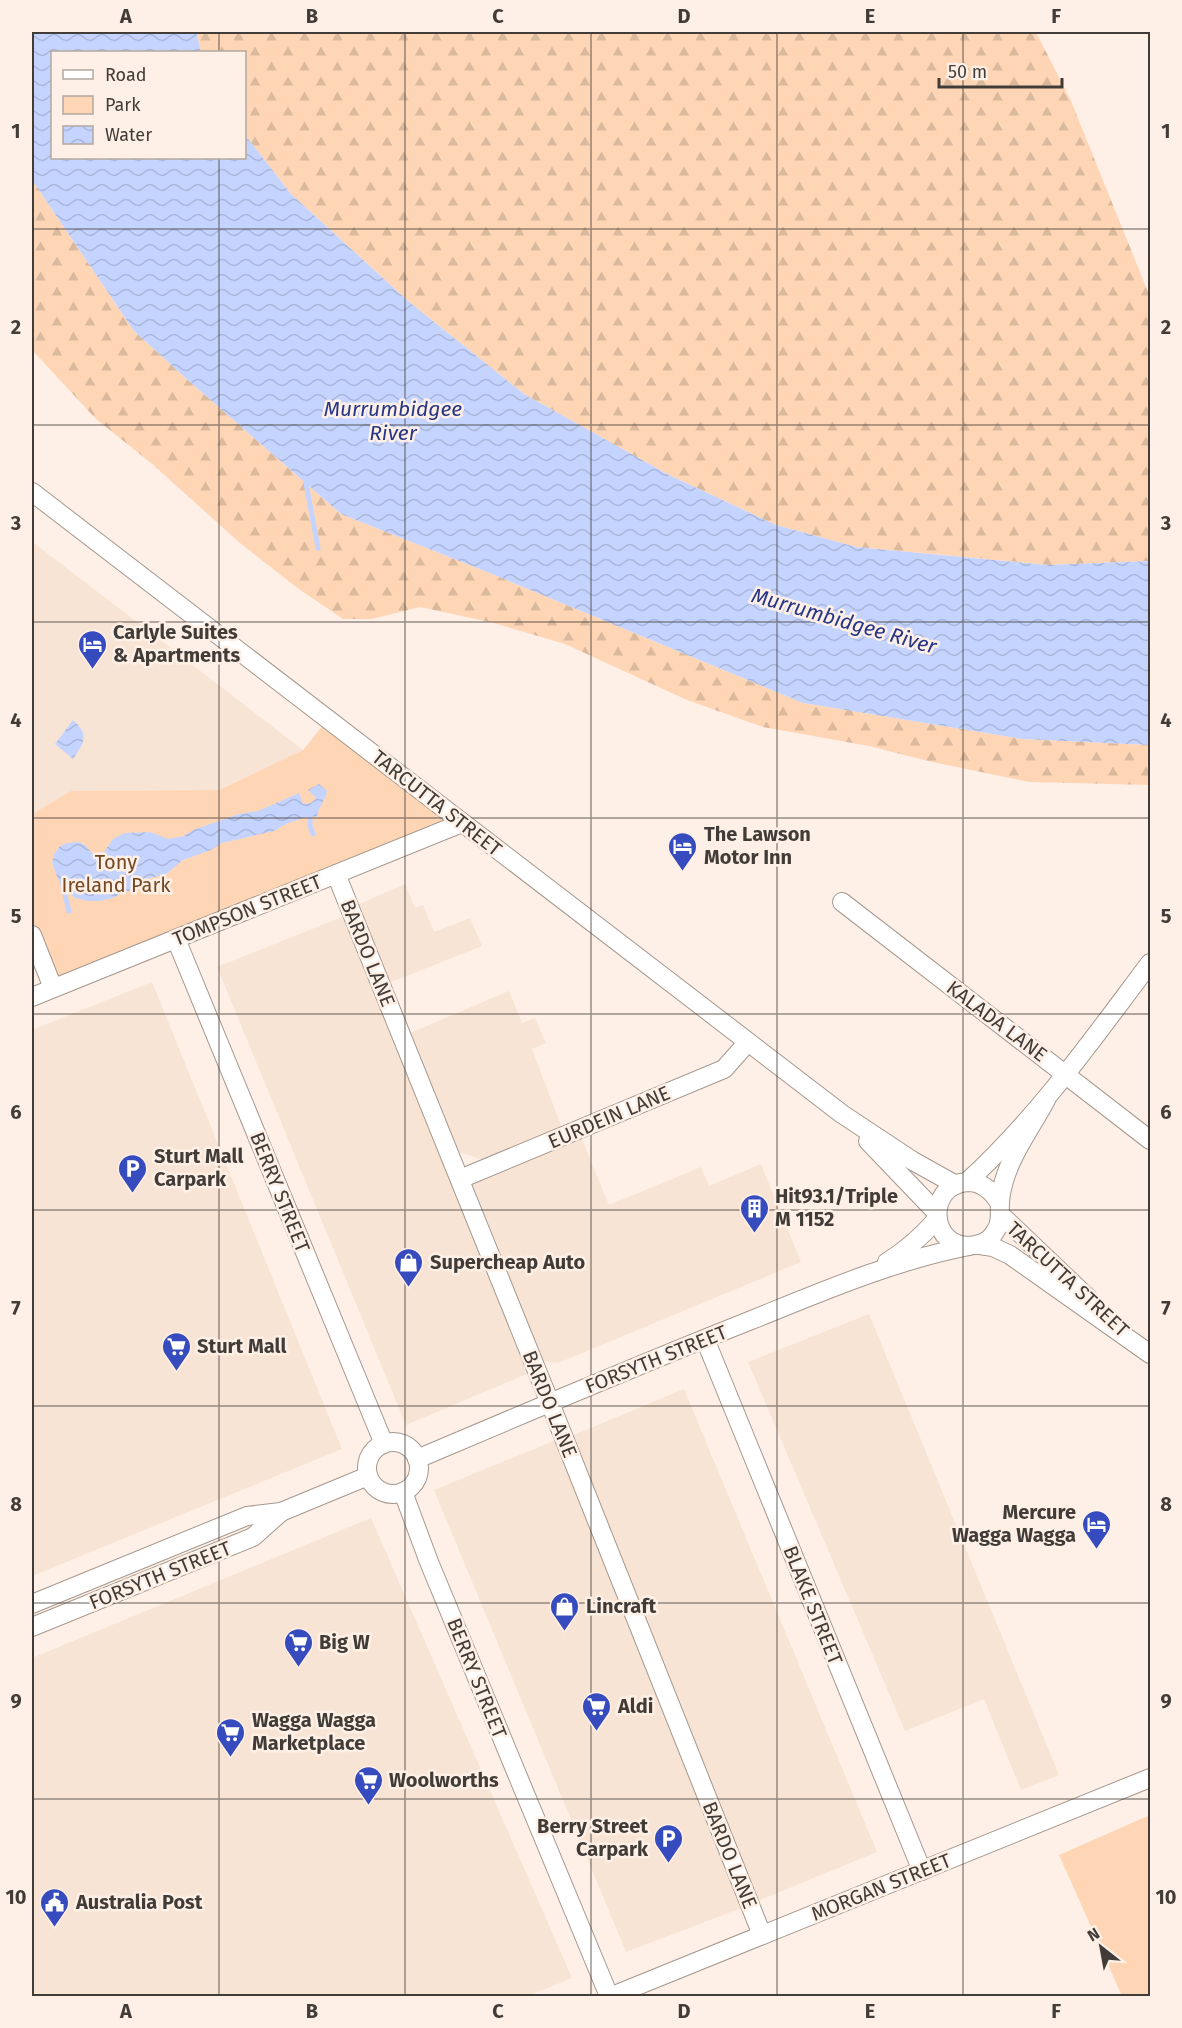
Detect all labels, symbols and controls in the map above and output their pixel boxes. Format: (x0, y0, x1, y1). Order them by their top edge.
text: A (119, 4, 133, 28)
text: B (306, 4, 318, 28)
text: C (492, 4, 504, 28)
text: D (677, 4, 691, 28)
text: E (865, 4, 875, 28)
text: F (1051, 4, 1061, 28)
legend (51, 51, 246, 159)
scale bar (939, 51, 1062, 89)
text: 50 m (948, 61, 987, 83)
text: Road (105, 64, 147, 86)
text: Park (105, 94, 141, 116)
text: 1 (11, 119, 21, 143)
text: 1 (1161, 119, 1171, 143)
text: Water (105, 124, 152, 146)
text: 2 (11, 315, 21, 339)
text: 2 (1161, 315, 1171, 339)
water label: Murrumbidgee River (324, 396, 462, 446)
text: 3 (10, 511, 21, 535)
text: 3 (1160, 511, 1171, 535)
water label: Murrumbidgee River (749, 582, 940, 660)
place label: Carlyle Suites & Apartments (113, 620, 240, 667)
hotel icon: Carlyle Suites & Apartments (76, 628, 108, 670)
text: 4 (10, 708, 22, 732)
text: 4 (1160, 708, 1172, 732)
street label: TARCUTTA STREET (367, 745, 507, 862)
place label: The Lawson Motor Inn (704, 822, 811, 869)
hotel icon: The Lawson Motor Inn (667, 830, 699, 872)
park label: Tony Ireland Park (62, 850, 171, 897)
street label: TOMPSON STREET (169, 869, 326, 951)
street label: BARDO LANE (336, 896, 400, 1010)
text: 5 (11, 904, 22, 928)
text: 5 (1161, 904, 1172, 928)
street label: KALADA LANE (942, 975, 1052, 1067)
street label: EURDEIN LANE (544, 1081, 674, 1153)
text: 6 (10, 1100, 22, 1124)
text: 6 (1160, 1100, 1172, 1124)
street label: BERRY STREET (245, 1128, 315, 1256)
place label: Sturt Mall Carpark (154, 1144, 243, 1191)
parking icon: Sturt Mall Carpark (117, 1152, 149, 1194)
place label: Hit93.1/Triple M 1152 (775, 1184, 898, 1231)
building icon: Hit93.1/Triple M 1152 (738, 1192, 770, 1234)
street label: TARCUTTA STREET (1002, 1216, 1134, 1342)
shop icon: Supercheap Auto (393, 1246, 425, 1288)
place label: Supercheap Auto (430, 1250, 585, 1274)
text: 7 (11, 1296, 21, 1320)
text: 7 (1161, 1296, 1171, 1320)
street label: FORSYTH STREET (582, 1319, 731, 1398)
supermarket icon: Sturt Mall (160, 1330, 192, 1372)
place label: Sturt Mall (197, 1334, 286, 1358)
street label: BARDO LANE (518, 1347, 582, 1461)
text: 8 (10, 1492, 22, 1516)
text: 8 (1160, 1492, 1172, 1516)
place label: Mercure Wagga Wagga (952, 1500, 1076, 1547)
hotel icon: Mercure Wagga Wagga (1081, 1508, 1113, 1550)
street label: FORSYTH STREET (86, 1535, 235, 1614)
street label: BLAKE STREET (778, 1542, 848, 1669)
shop icon: Lincraft (549, 1590, 581, 1632)
place label: Lincraft (586, 1594, 656, 1618)
street label: BERRY STREET (442, 1614, 512, 1742)
supermarket icon: Big W (282, 1626, 314, 1668)
place label: Big W (319, 1630, 370, 1654)
text: 9 (10, 1689, 22, 1713)
text: 9 (1160, 1689, 1172, 1713)
supermarket icon: Aldi (581, 1690, 613, 1732)
place label: Aldi (617, 1694, 653, 1718)
place label: Wagga Wagga Marketplace (252, 1708, 376, 1755)
supermarket icon: Wagga Wagga Marketplace (215, 1716, 247, 1758)
supermarket icon: Woolworths (352, 1764, 384, 1806)
place label: Woolworths (389, 1768, 499, 1792)
street label: BARDO LANE (698, 1798, 762, 1912)
place label: Berry Street Carpark (537, 1814, 649, 1861)
parking icon: Berry Street Carpark (653, 1822, 685, 1864)
street label: MORGAN STREET (808, 1848, 955, 1926)
text: 10 (6, 1885, 26, 1909)
text: 10 (1156, 1885, 1176, 1909)
public building icon: Australia Post (39, 1886, 71, 1928)
place label: Australia Post (75, 1890, 203, 1914)
north arrow (1071, 1917, 1131, 1977)
text: N (1084, 1924, 1103, 1945)
text: A (119, 1999, 133, 2023)
text: B (306, 1999, 318, 2023)
text: C (492, 1999, 504, 2023)
text: D (677, 1999, 691, 2023)
text: E (865, 1999, 875, 2023)
text: F (1051, 1999, 1061, 2023)

